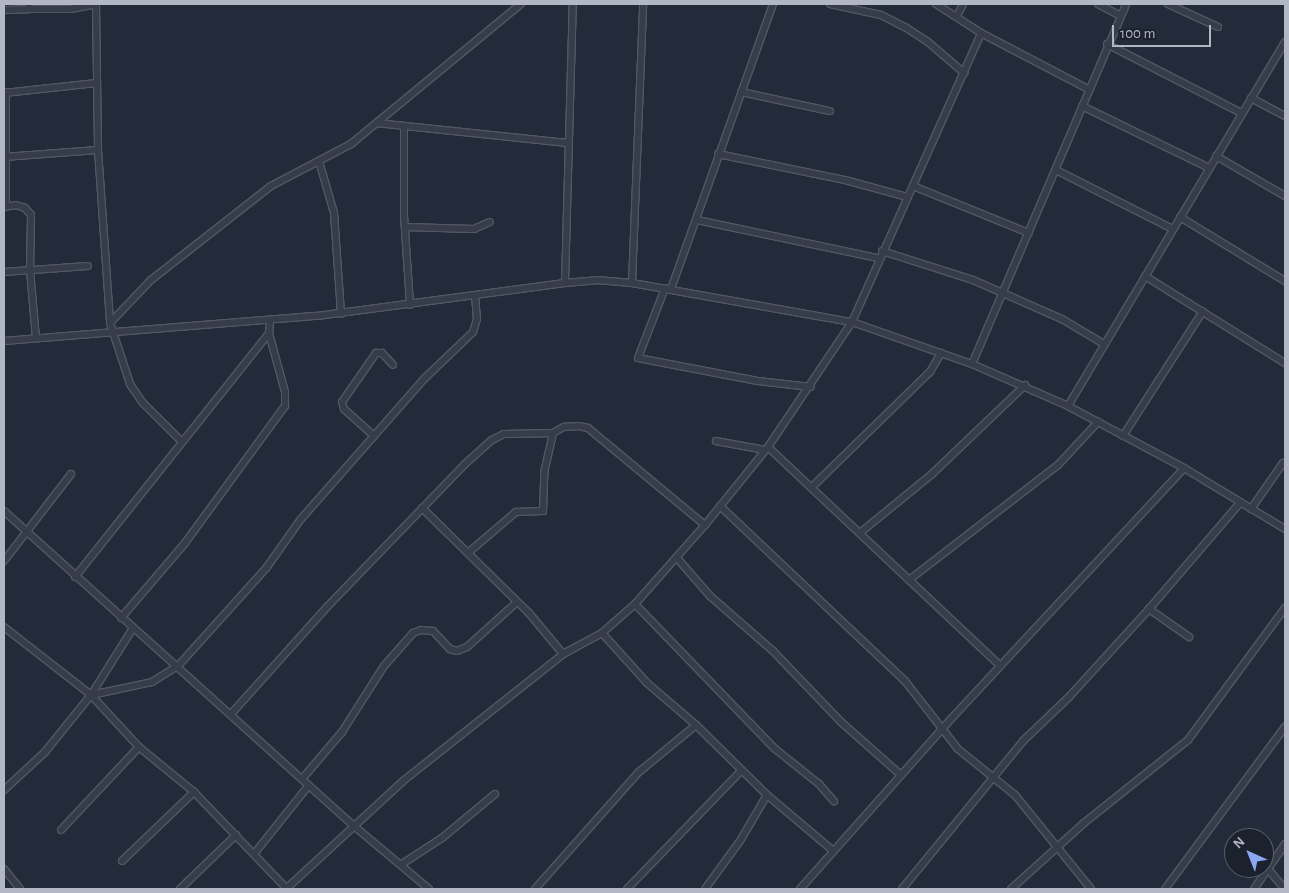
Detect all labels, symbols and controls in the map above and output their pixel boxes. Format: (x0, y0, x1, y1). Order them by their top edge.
scale bar (1114, 15, 1213, 47)
text: 100 m (1120, 26, 1155, 41)
north arrow (1224, 828, 1274, 878)
text: N (1231, 835, 1248, 851)

